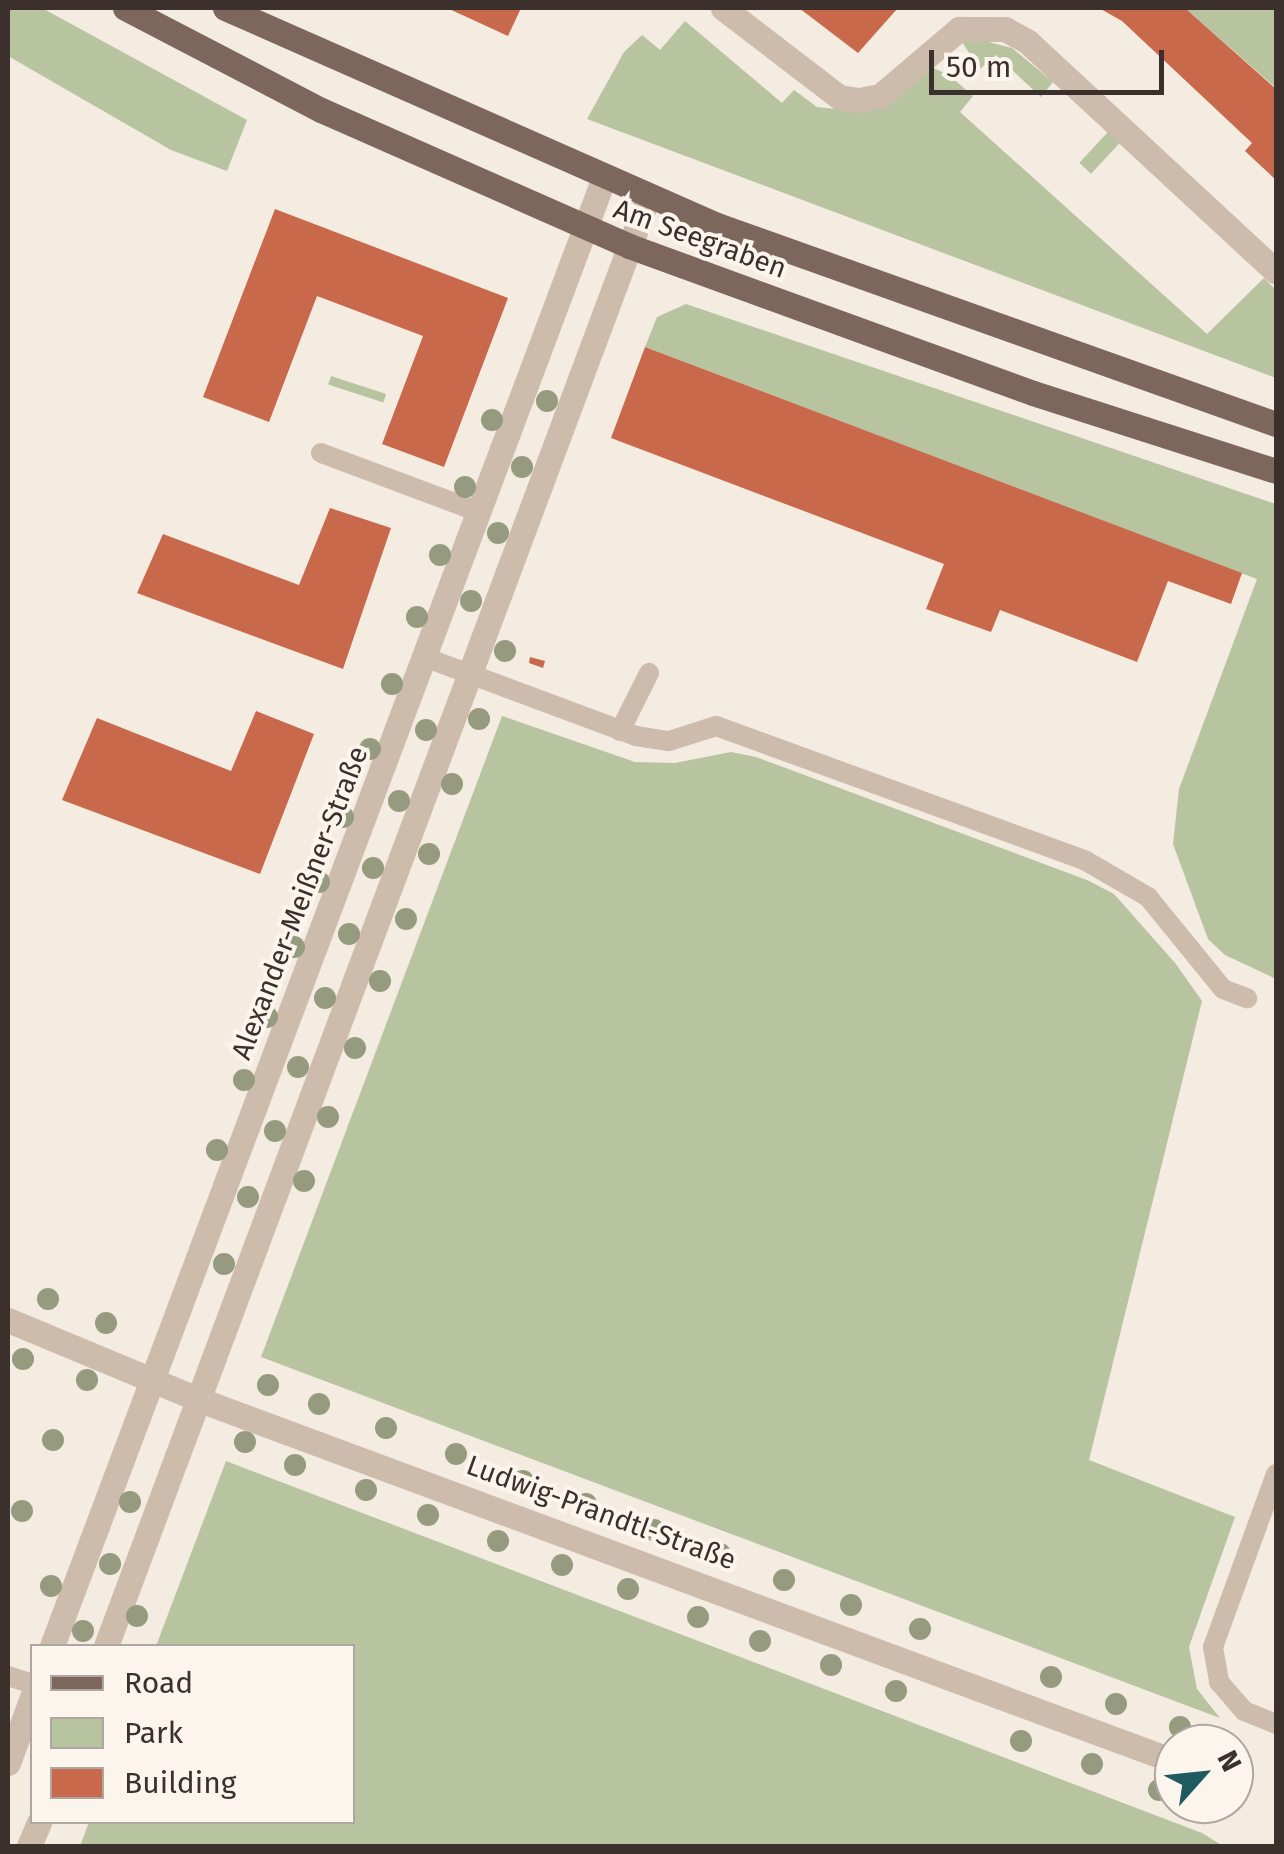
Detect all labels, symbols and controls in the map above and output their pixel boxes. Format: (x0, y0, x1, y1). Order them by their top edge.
scale bar (934, 30, 1169, 92)
text: 50 m (946, 49, 1011, 85)
street label: Am Seegraben (609, 192, 791, 286)
street label: Alexander-Meißner-Straße (225, 742, 375, 1064)
street label: Ludwig-Prandtl-Straße (462, 1449, 740, 1577)
legend (30, 1644, 355, 1824)
text: Road (124, 1665, 193, 1701)
text: Park (124, 1715, 183, 1751)
north arrow (1154, 1724, 1254, 1824)
text: N (1210, 1745, 1248, 1777)
text: Building (124, 1765, 236, 1801)

